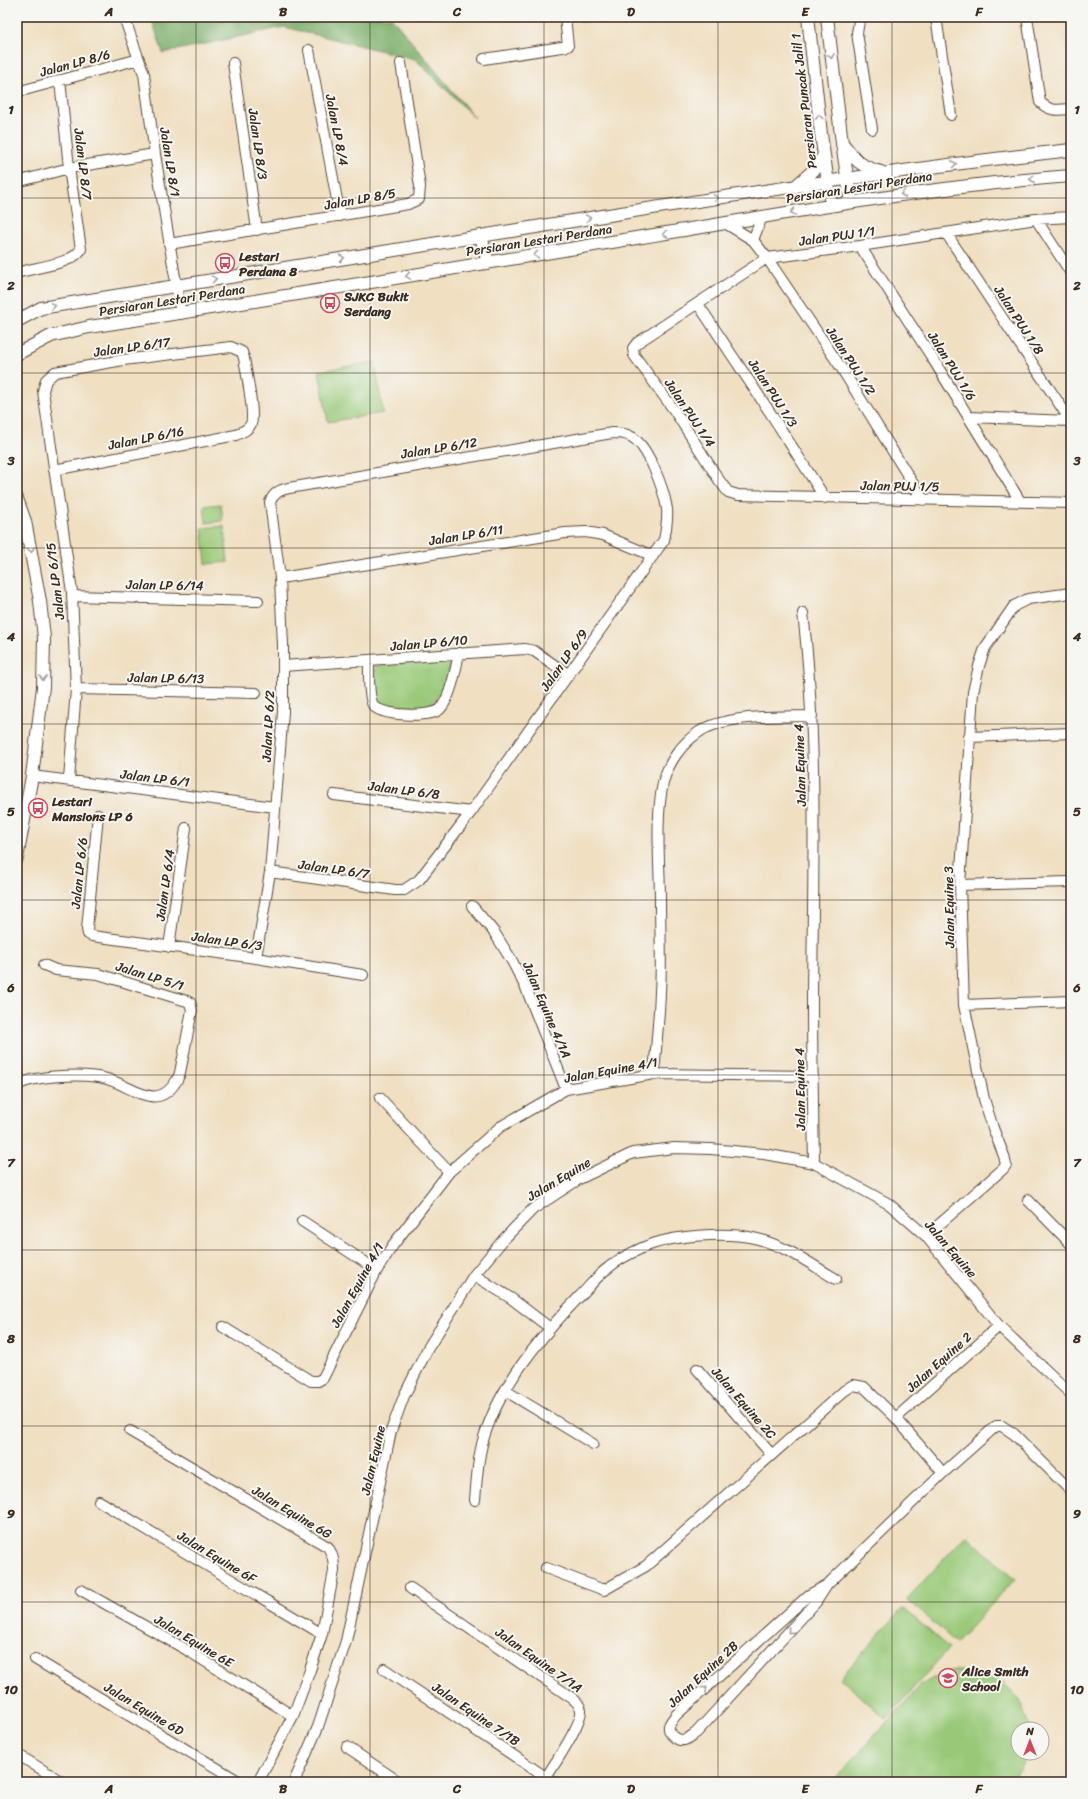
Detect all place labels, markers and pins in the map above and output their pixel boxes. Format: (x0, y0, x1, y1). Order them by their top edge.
place label: Lestari Perdana 8 (239, 245, 297, 283)
bus stop icon: Lestari Perdana 8 (214, 252, 236, 274)
place label: SJKC Bukit Serdang (343, 285, 409, 323)
bus stop icon: SJKC Bukit Serdang (319, 292, 341, 314)
place label: Lestari Mansions LP 6 (51, 790, 134, 828)
bus stop icon: Lestari Mansions LP 6 (27, 797, 49, 819)
place label: Alice Smith School (961, 1660, 1029, 1698)
school or university icon: Alice Smith School (937, 1667, 959, 1689)

